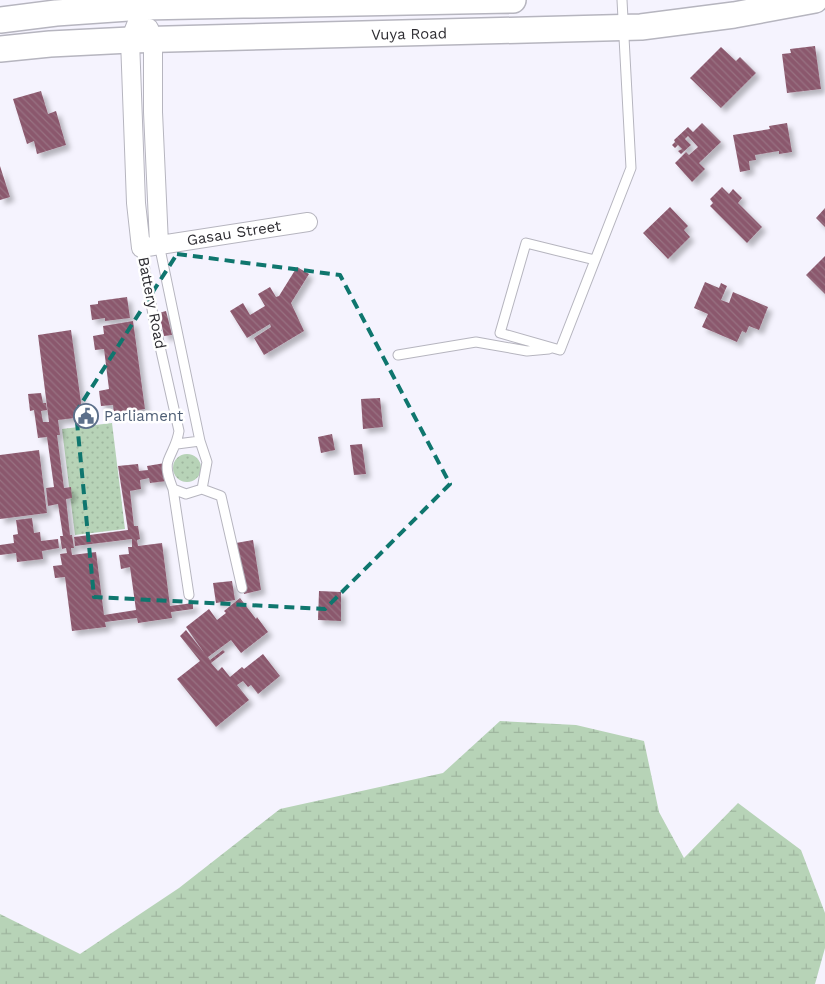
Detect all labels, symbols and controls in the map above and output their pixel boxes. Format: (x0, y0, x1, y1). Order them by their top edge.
street label: Vuya Road (371, 24, 447, 44)
street label: Gasau Street (186, 217, 283, 249)
street label: Battery Road (134, 255, 170, 351)
public building icon: Parliament (73, 403, 99, 429)
place label: Parliament (104, 407, 184, 425)

